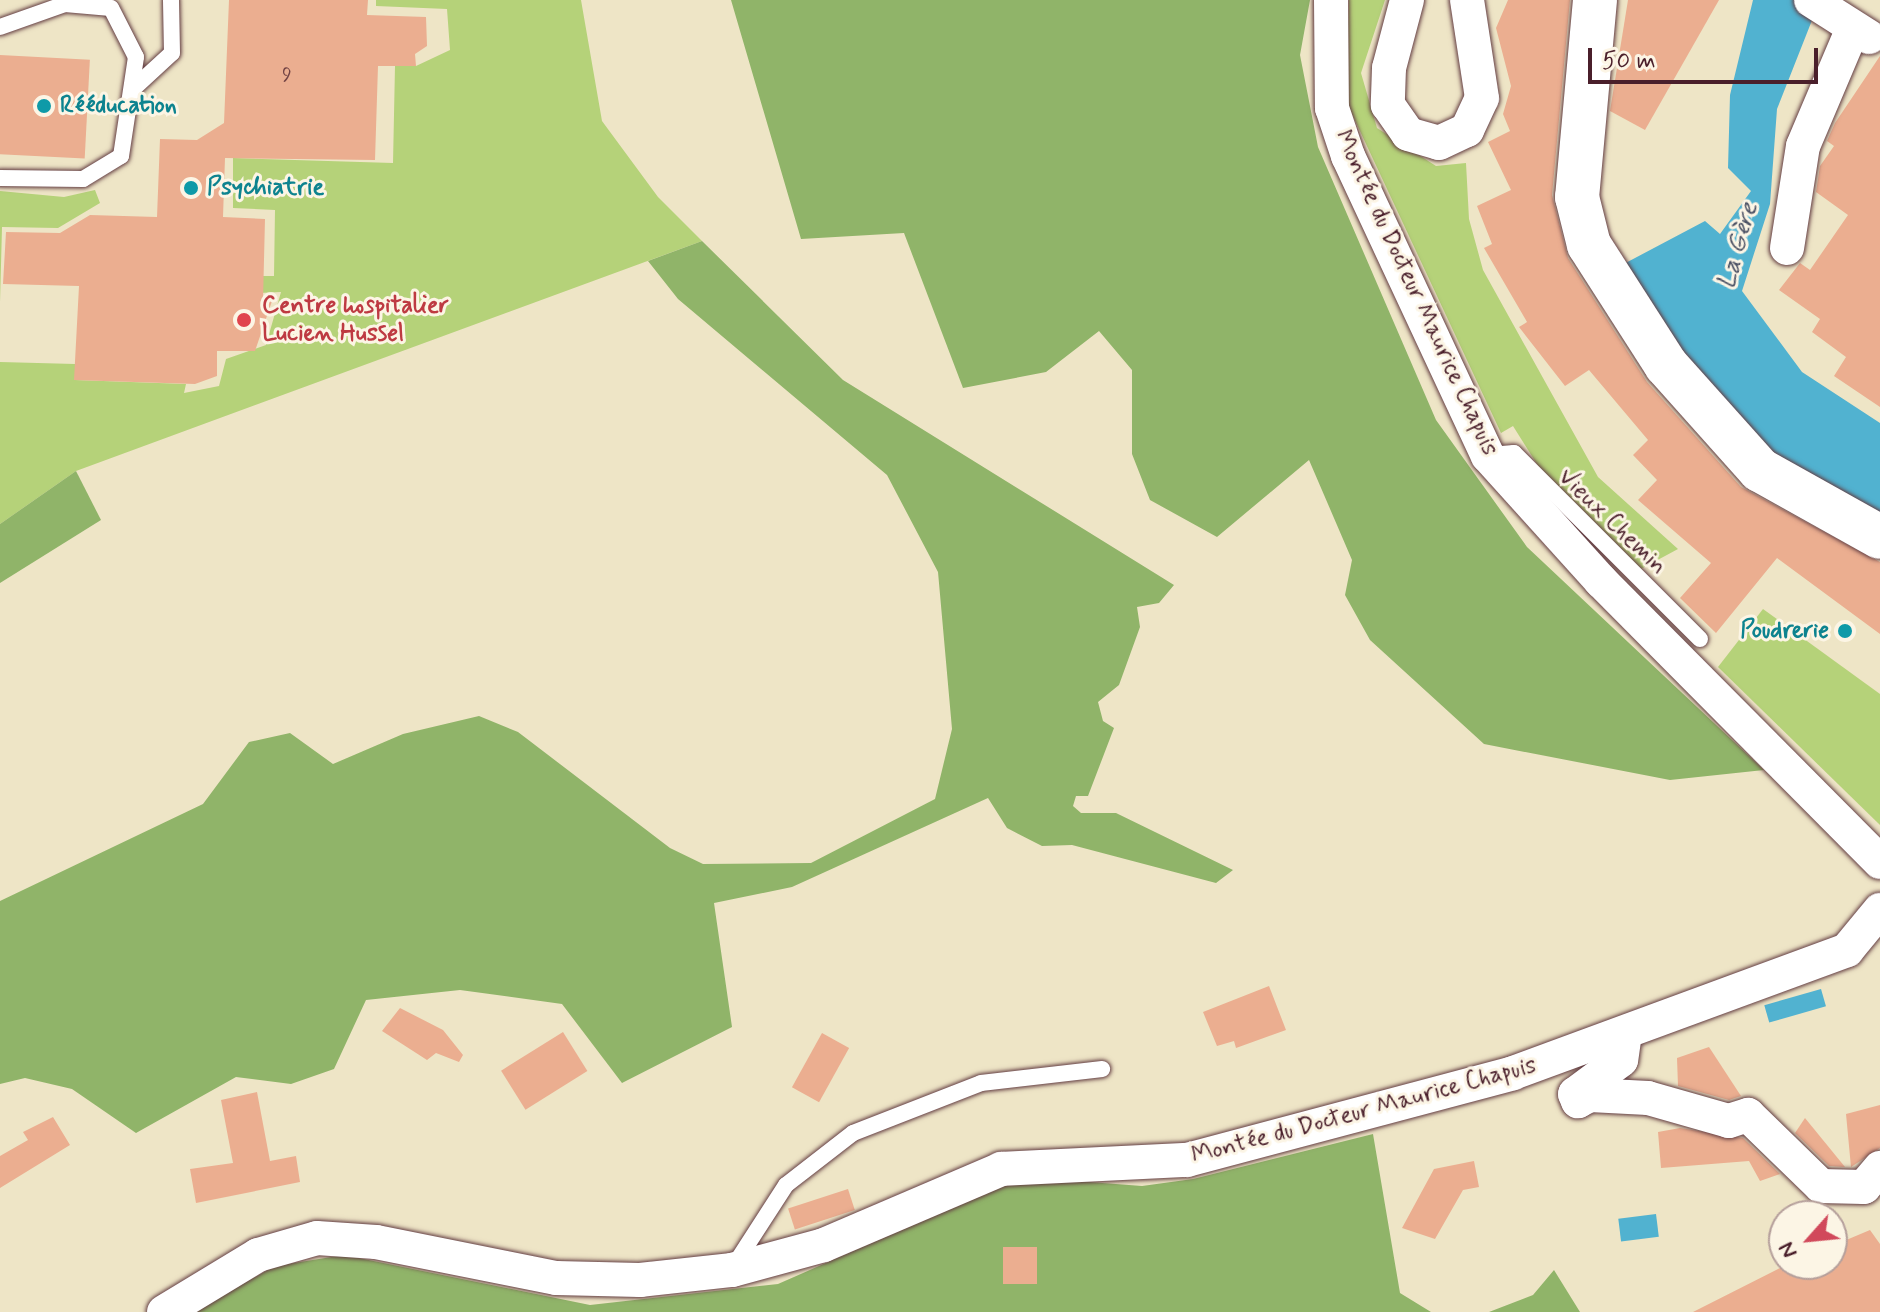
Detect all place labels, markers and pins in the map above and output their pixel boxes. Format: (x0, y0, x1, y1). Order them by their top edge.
place label: Rééducation (60, 92, 177, 120)
marker: Rééducation (35, 97, 53, 115)
place label: Psychiatrie (207, 174, 324, 202)
marker: Psychiatrie (182, 179, 200, 197)
place label: Centre hospitalier Lucien Hussel (262, 292, 449, 348)
marker: Centre hospitalier Lucien Hussel (233, 309, 255, 331)
place label: Poudrerie (1740, 617, 1829, 645)
marker: Poudrerie (1836, 622, 1854, 640)

